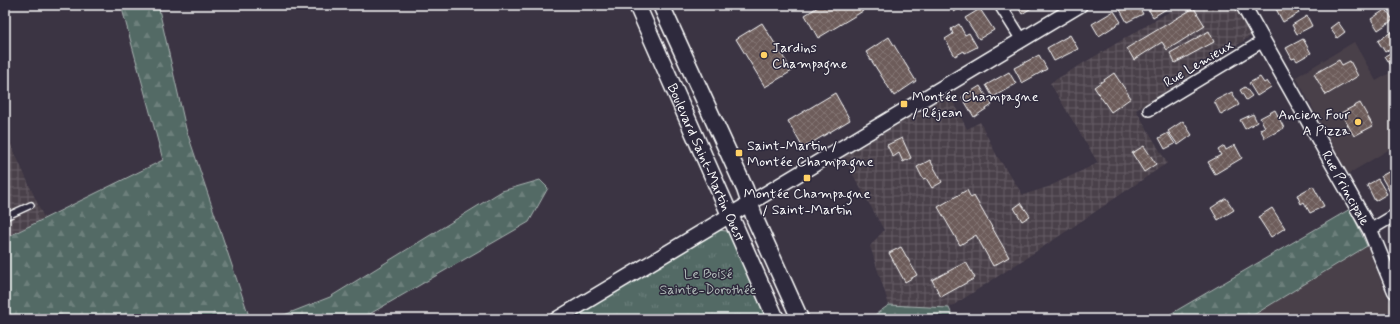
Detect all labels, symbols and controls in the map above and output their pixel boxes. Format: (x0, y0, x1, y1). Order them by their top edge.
street label: Rue Lemieux (1160, 36, 1237, 92)
place label: Jardins Champagne (772, 39, 848, 75)
marker: Jardins Champagne (759, 50, 769, 60)
street label: Boulevard Saint-Martin Ouest (663, 81, 749, 245)
place label: Montée Champagne / Réjean (912, 88, 1039, 122)
marker: Montée Champagne / Réjean (899, 99, 909, 109)
place label: Ancien Four A Pizza (1278, 106, 1351, 140)
marker: Ancien Four A Pizza (1353, 117, 1363, 127)
place label: Saint-Martin / Montée Champagne (747, 137, 874, 173)
marker: Saint-Martin / Montée Champagne (734, 148, 744, 158)
street label: Rue Principale (1317, 148, 1374, 229)
marker: Montée Champagne / Saint-Martin (802, 173, 812, 183)
place label: Montée Champagne / Saint-Martin (744, 185, 870, 219)
park label: Le Boisé Sainte-Dorothée (660, 265, 757, 299)

